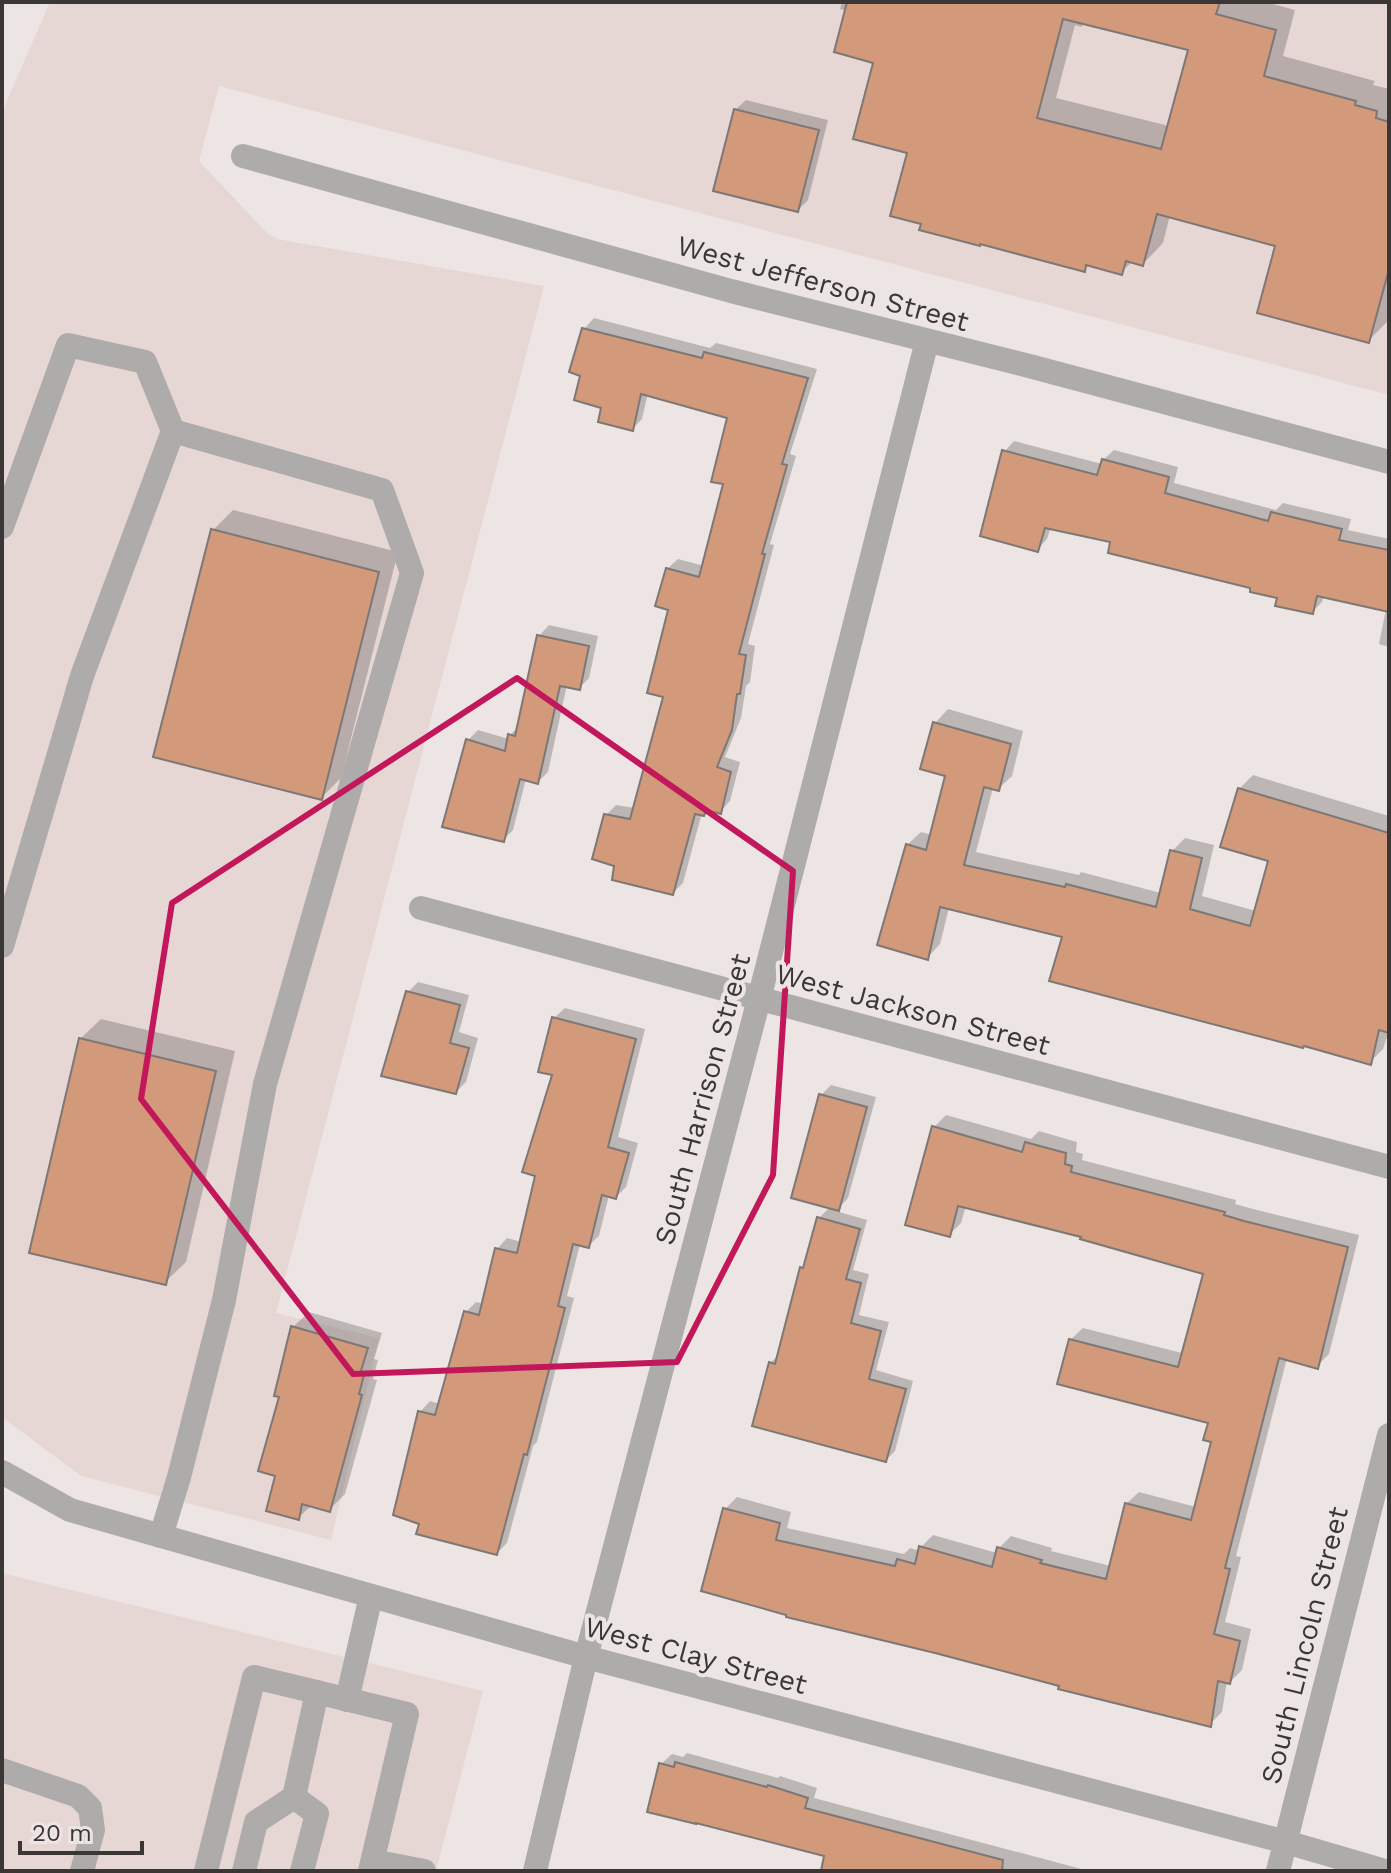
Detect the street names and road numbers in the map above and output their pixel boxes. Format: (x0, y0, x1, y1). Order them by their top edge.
street label: West Jefferson Street (673, 229, 972, 338)
street label: South Harrison Street (648, 950, 757, 1248)
street label: West Jackson Street (772, 957, 1054, 1062)
street label: South Lincoln Street (1254, 1503, 1355, 1787)
street label: West Clay Street (581, 1610, 811, 1701)

